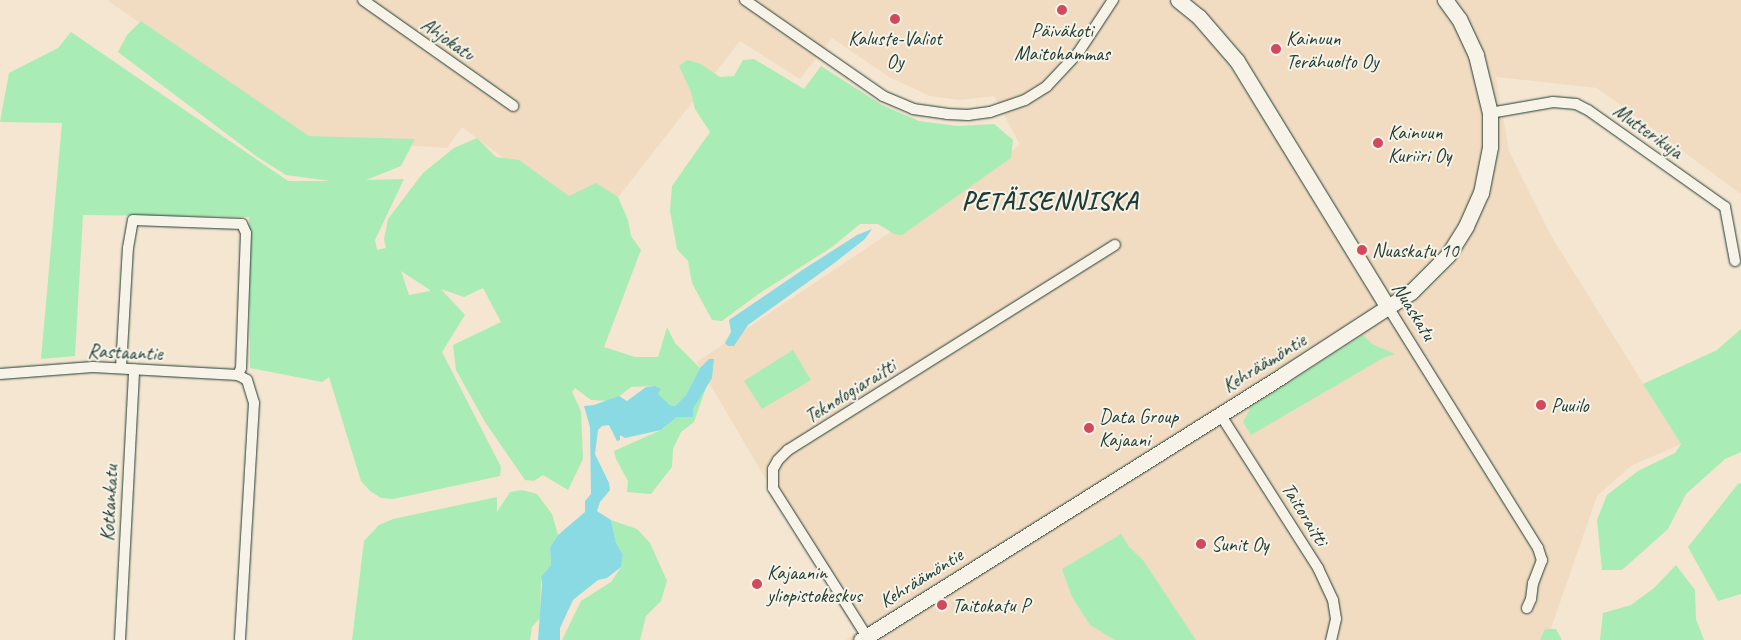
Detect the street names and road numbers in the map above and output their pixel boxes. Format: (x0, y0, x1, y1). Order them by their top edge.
street label: Ahjokatu (417, 12, 479, 66)
street label: Mutterikuja (1609, 98, 1687, 164)
street label: Nuaskatu (1387, 278, 1441, 344)
street label: Kehräämöntie (1218, 328, 1310, 398)
street label: Rastaantie (87, 339, 163, 365)
street label: Teknologiaraitti (800, 354, 900, 428)
street label: Kotkankatu (95, 464, 123, 542)
street label: Taitoraitti (1276, 478, 1334, 550)
street label: Kehräämöntie (875, 543, 967, 613)

